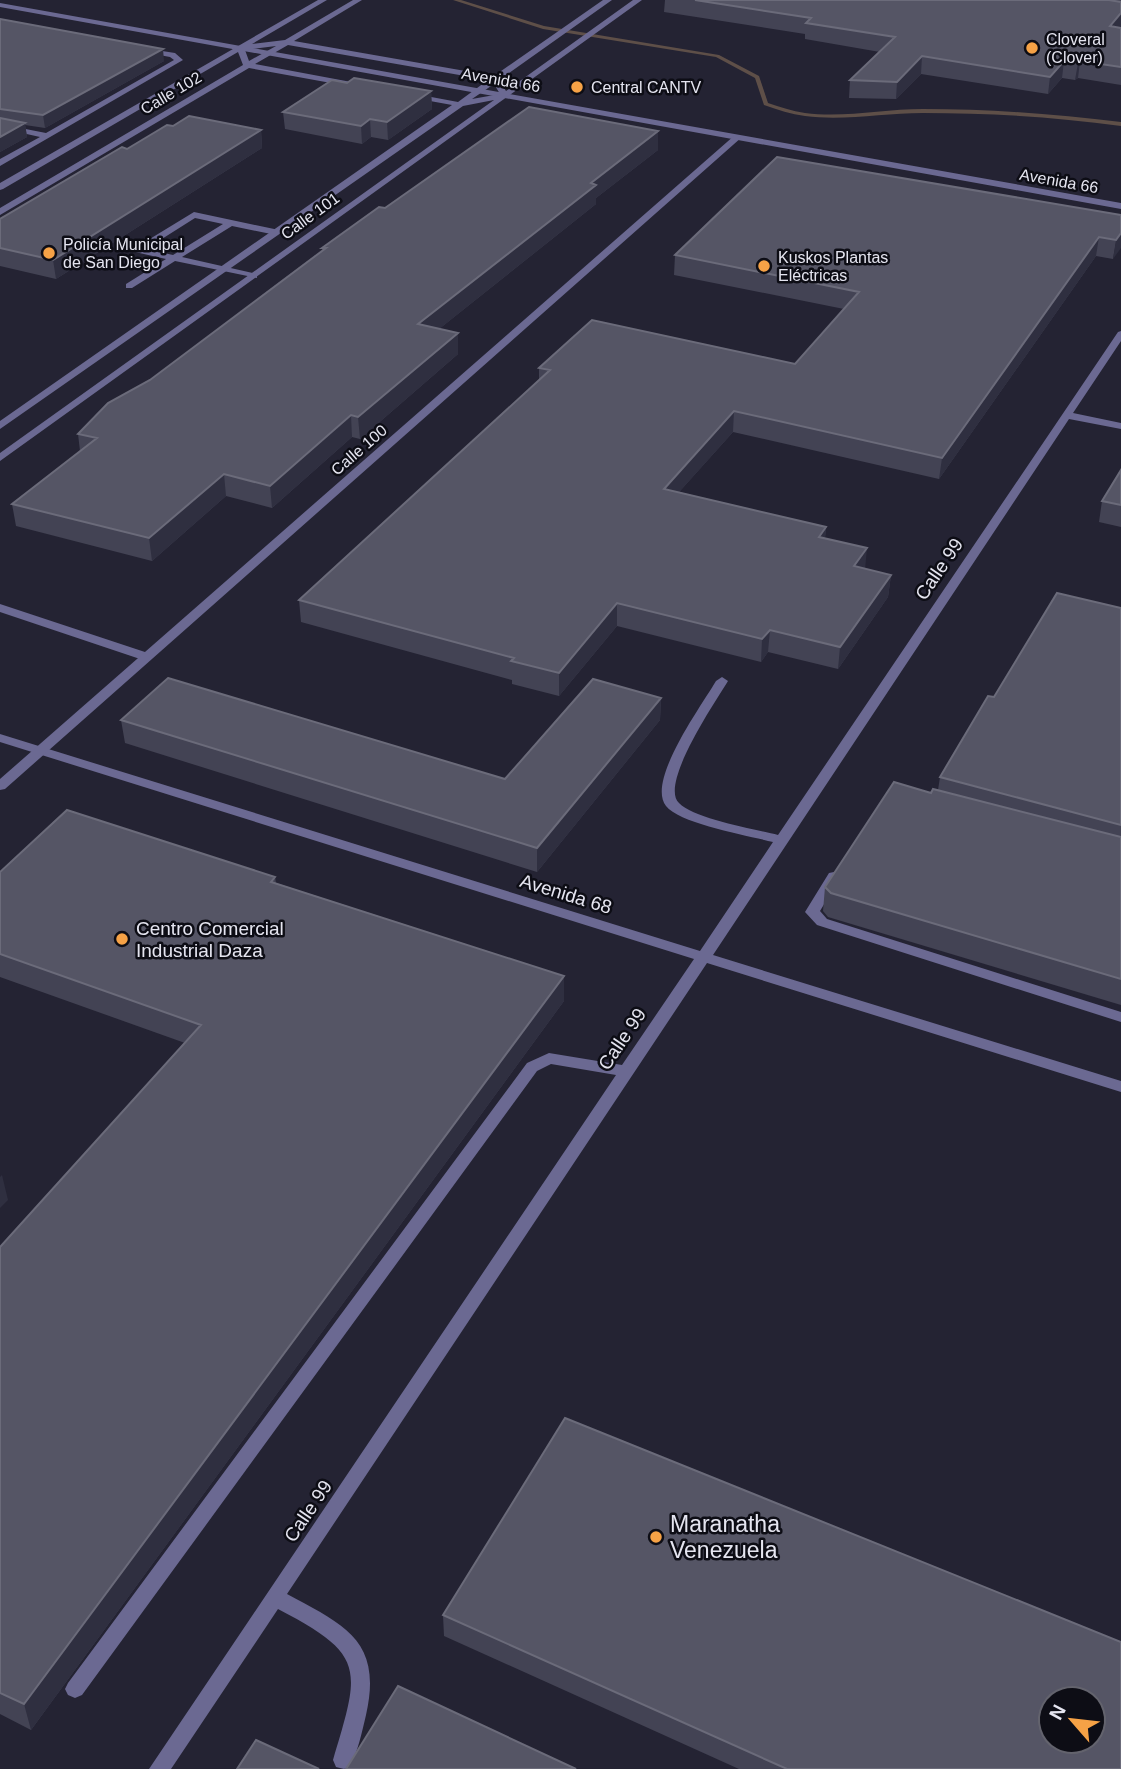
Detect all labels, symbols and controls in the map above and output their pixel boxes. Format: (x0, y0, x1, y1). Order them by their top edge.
place label: Cloveral (Clover) (1046, 31, 1105, 66)
marker: Cloveral (Clover) (1024, 40, 1040, 56)
street label: Avenida 66 (460, 65, 542, 95)
street label: Calle 102 (138, 68, 204, 118)
marker: Central CANTV (569, 79, 585, 95)
place label: Central CANTV (591, 79, 702, 96)
street label: Avenida 66 (1018, 166, 1100, 196)
street label: Calle 101 (278, 189, 342, 243)
place label: Policía Municipal de San Diego (63, 236, 183, 271)
marker: Policía Municipal de San Diego (41, 245, 57, 261)
place label: Kuskos Plantas Eléctricas (778, 249, 888, 284)
marker: Kuskos Plantas Eléctricas (756, 258, 772, 274)
street label: Calle 100 (328, 421, 390, 479)
street label: Calle 99 (911, 534, 967, 604)
street label: Avenida 68 (518, 870, 614, 918)
place label: Centro Comercial Industrial Daza (136, 918, 284, 961)
marker: Centro Comercial Industrial Daza (114, 931, 130, 947)
street label: Calle 99 (594, 1004, 650, 1074)
street label: Calle 99 (280, 1476, 336, 1546)
place label: Maranatha Venezuela (670, 1511, 780, 1563)
marker: Maranatha Venezuela (648, 1529, 664, 1545)
north arrow (1037, 1685, 1107, 1755)
text: N (1045, 1701, 1070, 1723)

